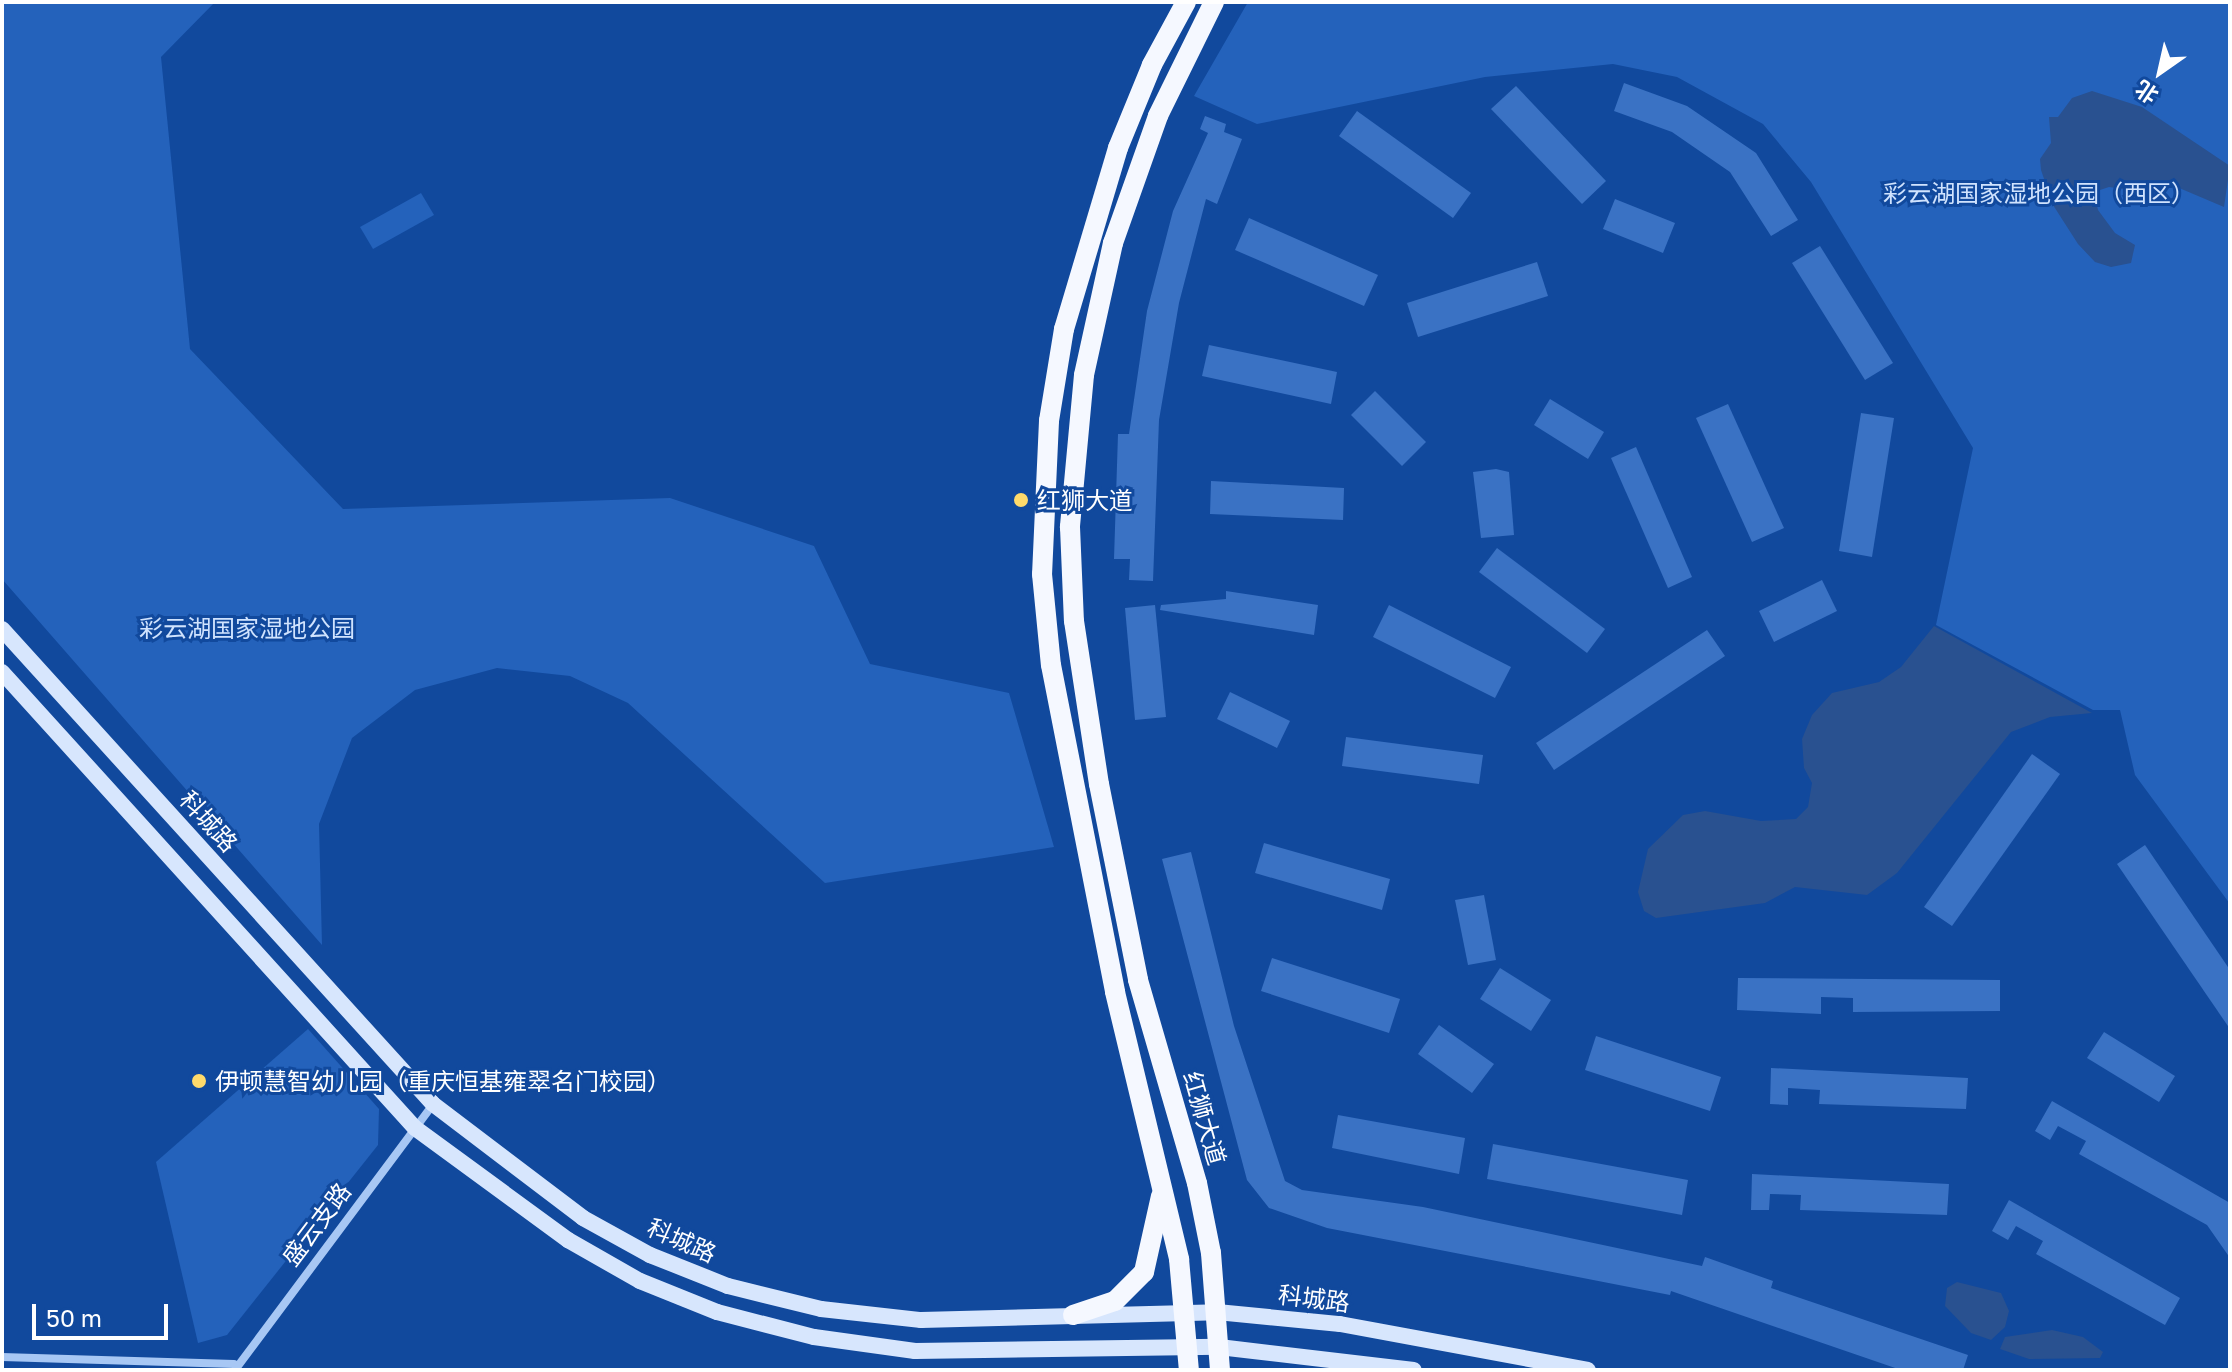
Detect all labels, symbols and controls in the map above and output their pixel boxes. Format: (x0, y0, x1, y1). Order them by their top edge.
north arrow (2120, 32, 2200, 112)
text: 北 (2130, 75, 2163, 110)
park label: 彩云湖国家湿地公园（西区） (1883, 179, 2195, 207)
place label: 红狮大道 (1037, 486, 1133, 514)
marker: 红狮大道 (1012, 491, 1030, 509)
park label: 彩云湖国家湿地公园 (139, 614, 355, 642)
street label: 科城路 (174, 785, 244, 857)
place label: 伊顿慧智幼儿园（重庆恒基雍翠名门校园） (215, 1067, 671, 1095)
street label: 红狮大道 (1178, 1068, 1232, 1168)
marker: 伊顿慧智幼儿园（重庆恒基雍翠名门校园） (190, 1072, 208, 1090)
street label: 盛云支路 (276, 1177, 356, 1271)
street label: 科城路 (643, 1212, 721, 1268)
street label: 科城路 (1277, 1279, 1351, 1317)
scale bar (36, 1288, 172, 1338)
text: 50 m (46, 1303, 102, 1332)

